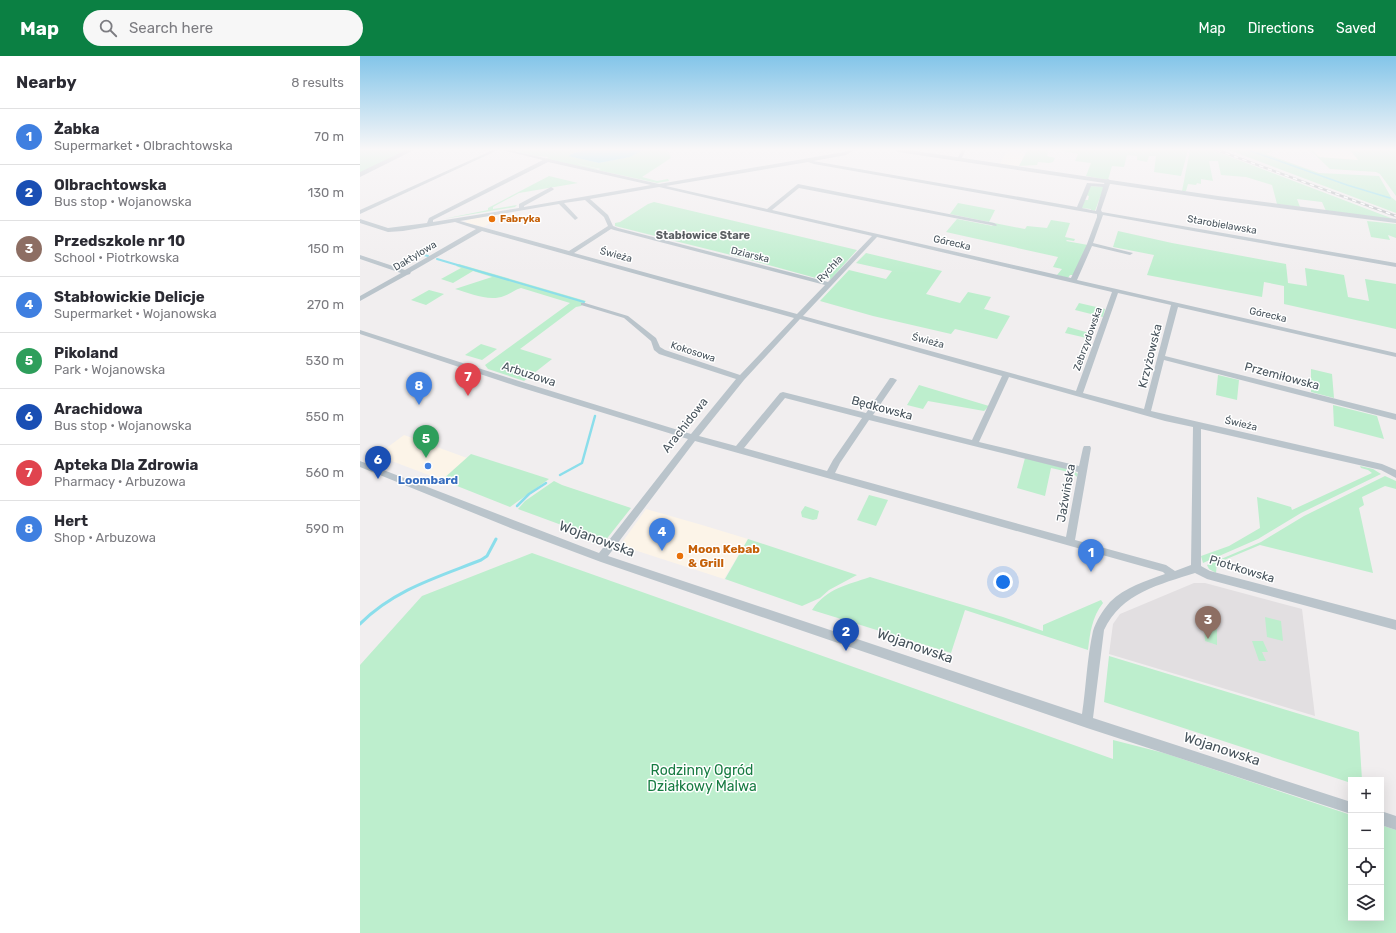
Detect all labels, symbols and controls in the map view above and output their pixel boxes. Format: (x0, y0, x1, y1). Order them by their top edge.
search box (83, 10, 363, 46)
text: Map (20, 17, 59, 40)
icon: search (97, 17, 119, 39)
text: Search here (129, 19, 213, 37)
text: Map (1199, 20, 1226, 37)
text: Directions (1248, 20, 1314, 37)
text: Saved (1336, 20, 1376, 37)
text: Nearby (16, 72, 77, 92)
text: 8 results (291, 75, 344, 90)
text: Żabka (54, 120, 100, 138)
text: 1 (26, 129, 32, 144)
text: 70 m (314, 129, 344, 144)
text: Supermarket · Olbrachtowska (54, 138, 233, 153)
text: Olbrachtowska (54, 176, 167, 194)
text: 2 (25, 185, 33, 200)
text: 130 m (308, 185, 344, 200)
text: Bus stop · Wojanowska (54, 194, 192, 209)
place label: Fabryka (500, 213, 540, 225)
street label: Starobielawska (1186, 213, 1258, 237)
marker: Fabryka (487, 214, 497, 224)
district label: Stabłowice Stare (656, 229, 751, 242)
text: Przedszkole nr 10 (54, 232, 185, 250)
street label: Górecka (932, 233, 972, 253)
street label: Daktylowa (391, 238, 439, 274)
text: 3 (25, 241, 33, 256)
text: 150 m (308, 241, 344, 256)
street label: Dziarska (729, 244, 771, 266)
street label: Świeża (599, 245, 633, 265)
text: School · Piotrkowska (54, 250, 179, 265)
street label: Rychła (815, 253, 845, 285)
text: Stabłowickie Delicje (54, 288, 205, 306)
text: 4 (25, 297, 33, 312)
text: 270 m (307, 297, 344, 312)
street label: Górecka (1248, 305, 1288, 325)
text: Supermarket · Wojanowska (54, 306, 217, 321)
street label: Zebrzydowska (1071, 306, 1105, 372)
street label: Krzyżowska (1135, 323, 1165, 389)
street label: Świeża (911, 331, 945, 351)
street label: Kokosowa (669, 339, 717, 365)
text: Pikoland (54, 344, 118, 362)
text: 5 (25, 353, 33, 368)
text: 530 m (305, 353, 344, 368)
street label: Arbuzowa (500, 359, 558, 389)
street label: Przemiłowska (1243, 359, 1321, 393)
text: Park · Wojanowska (54, 362, 165, 377)
pin: 7 (455, 363, 481, 396)
pin: 8 (406, 372, 432, 405)
street label: Będkowska (850, 393, 914, 423)
street label: Arachidowa (659, 395, 711, 455)
text: Arachidowa (54, 400, 143, 418)
text: 6 (25, 409, 33, 424)
text: 550 m (306, 409, 344, 424)
street label: Świeża (1224, 414, 1258, 434)
text: Bus stop · Wojanowska (54, 418, 192, 433)
pin: 5 (413, 425, 439, 458)
pin: 6 (365, 446, 391, 479)
text: Apteka Dla Zdrowia (54, 456, 198, 474)
marker: Loombard (423, 461, 433, 471)
street label: Jaźwińska (1054, 463, 1078, 523)
text: 7 (25, 465, 33, 480)
text: 560 m (305, 465, 344, 480)
place label: Loombard (398, 473, 458, 487)
text: Pharmacy · Arbuzowa (54, 474, 186, 489)
text: Hert (54, 512, 88, 530)
street label: Wojanowska (557, 517, 637, 561)
pin: 4 (649, 518, 675, 551)
text: 8 (25, 521, 33, 536)
text: 590 m (306, 521, 344, 536)
text: Shop · Arbuzowa (54, 530, 156, 545)
pin: 1 (1078, 539, 1104, 572)
place label: Moon Kebab & Grill (688, 542, 760, 570)
marker: Moon Kebab & Grill (675, 551, 685, 561)
street label: Piotrkowska (1208, 552, 1276, 586)
your location (993, 572, 1013, 592)
pin: 3 (1195, 606, 1221, 639)
pin: 2 (833, 618, 859, 651)
street label: Wojanowska (875, 625, 955, 667)
street label: Wojanowska (1182, 729, 1262, 769)
park label: Rodzinny Ogród Działkowy Malwa (647, 762, 757, 795)
map controls (1348, 777, 1384, 921)
button: + (1348, 777, 1384, 813)
button: − (1348, 813, 1384, 849)
button: locate (1348, 849, 1384, 885)
button: layers (1348, 885, 1384, 921)

